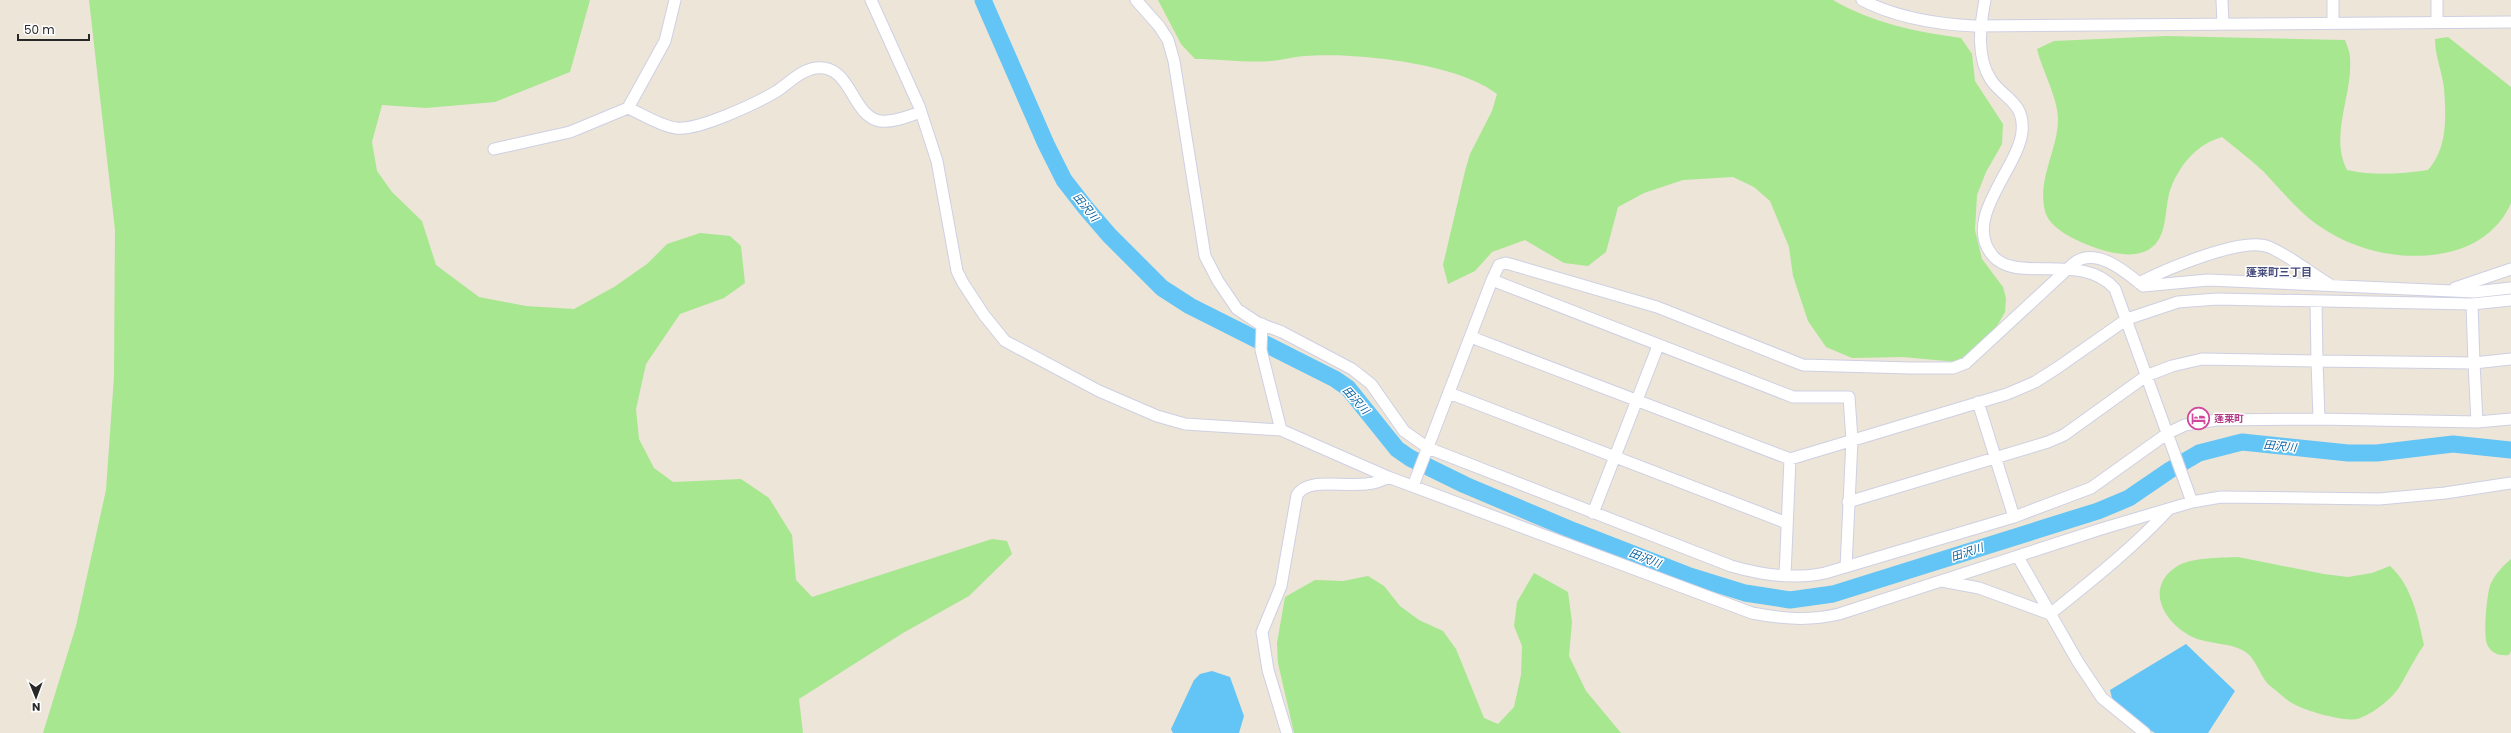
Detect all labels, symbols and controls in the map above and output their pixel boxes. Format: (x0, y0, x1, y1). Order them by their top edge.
scale bar (18, 16, 89, 42)
text: 50 m (24, 21, 55, 38)
water label: 田沢川 (1069, 189, 1103, 226)
district label: 蓬莱町三丁目 (2246, 264, 2312, 280)
water label: 田沢川 (1339, 382, 1374, 418)
hotel icon: 蓬莱町 (2185, 405, 2211, 431)
place label: 蓬莱町 (2214, 411, 2244, 426)
water label: 田沢川 (2263, 436, 2298, 456)
water label: 田沢川 (1949, 539, 1986, 565)
water label: 田沢川 (1627, 545, 1664, 572)
north arrow (16, 677, 56, 717)
text: N (32, 699, 40, 715)

